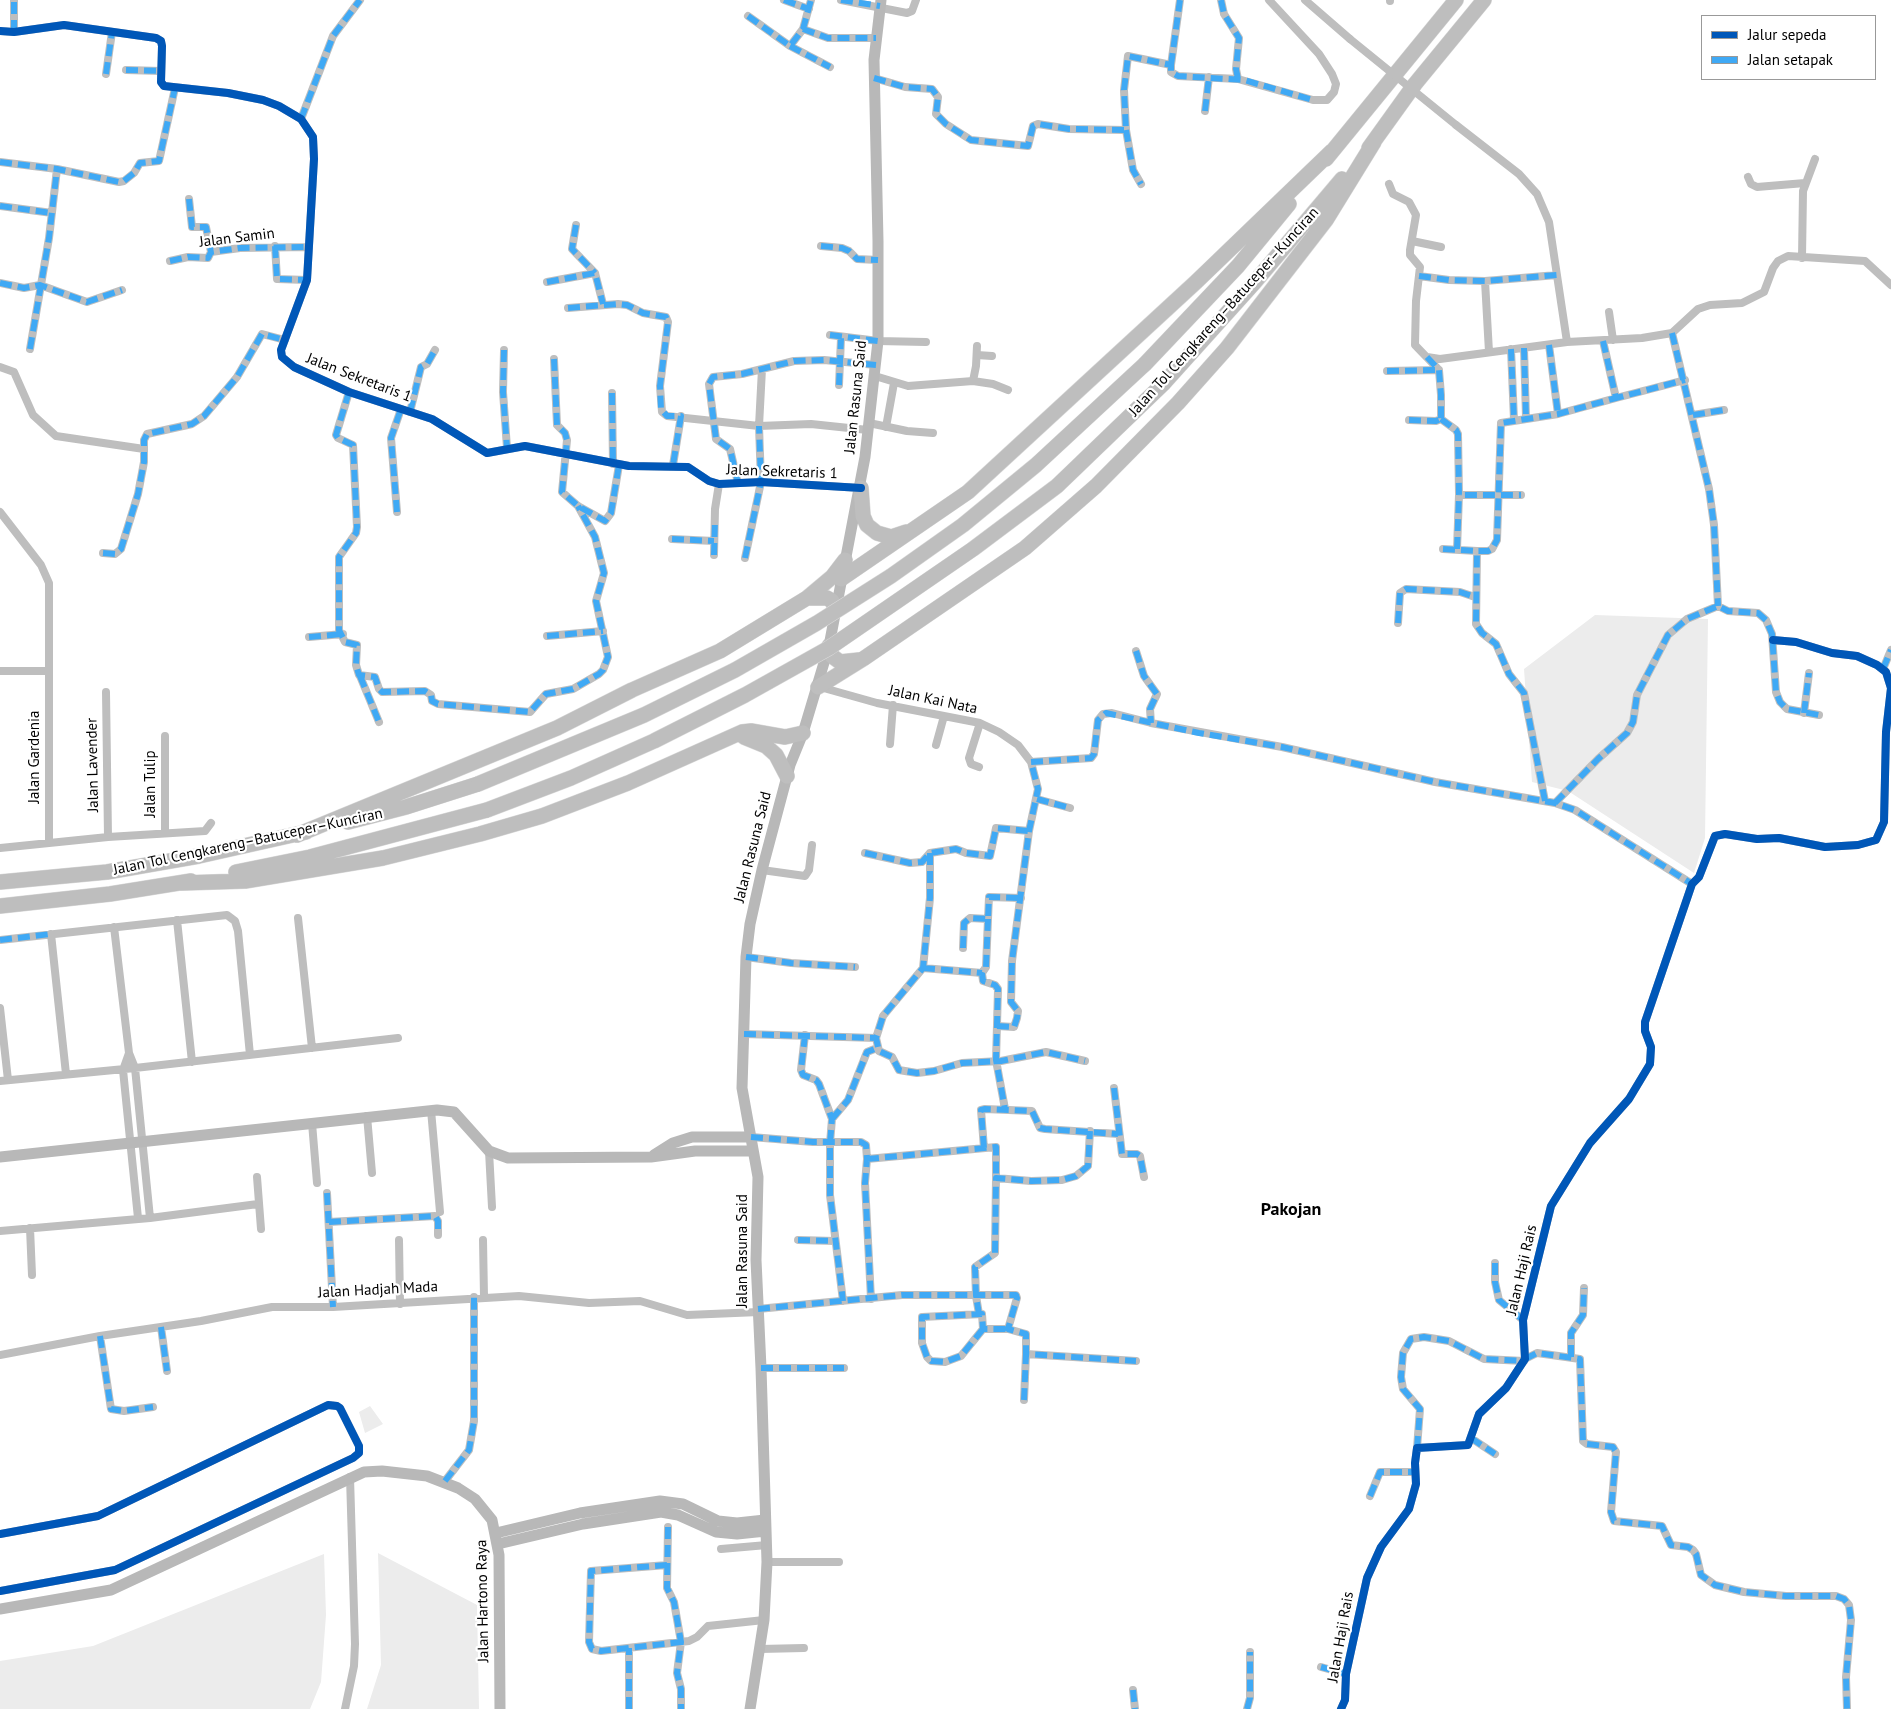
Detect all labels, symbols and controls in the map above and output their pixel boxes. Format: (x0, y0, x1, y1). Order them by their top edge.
legend (1701, 15, 1876, 80)
text: Jalur sepeda (1748, 25, 1827, 44)
text: Jalan setapak (1748, 50, 1833, 69)
street label: Jalan Tol Cengkareng–Batuceper–Kunciran (1125, 204, 1323, 420)
street label: Jalan Samin (198, 224, 276, 252)
street label: Jalan Rasuna Said (841, 340, 871, 454)
street label: Jalan Sekretaris 1 (304, 350, 414, 406)
street label: Jalan Sekretaris 1 (726, 461, 838, 483)
street label: Jalan Kai Nata (887, 682, 979, 718)
street label: Jalan Gardenia (26, 711, 44, 803)
street label: Jalan Lavender (83, 718, 103, 812)
street label: Jalan Tulip (142, 750, 160, 818)
street label: Jalan Rasuna Said (731, 790, 775, 904)
street label: Jalan Tol Cengkareng–Batuceper–Kunciran (112, 805, 384, 879)
street label: Jalan Rasuna Said (734, 1194, 752, 1308)
district label: Pakojan (1261, 1199, 1321, 1221)
street label: Jalan Haji Rais (1503, 1223, 1541, 1317)
street label: Jalan Hadjah Mada (318, 1278, 438, 1302)
street label: Jalan Hartono Raya (473, 1539, 493, 1663)
street label: Jalan Haji Rais (1324, 1590, 1358, 1684)

